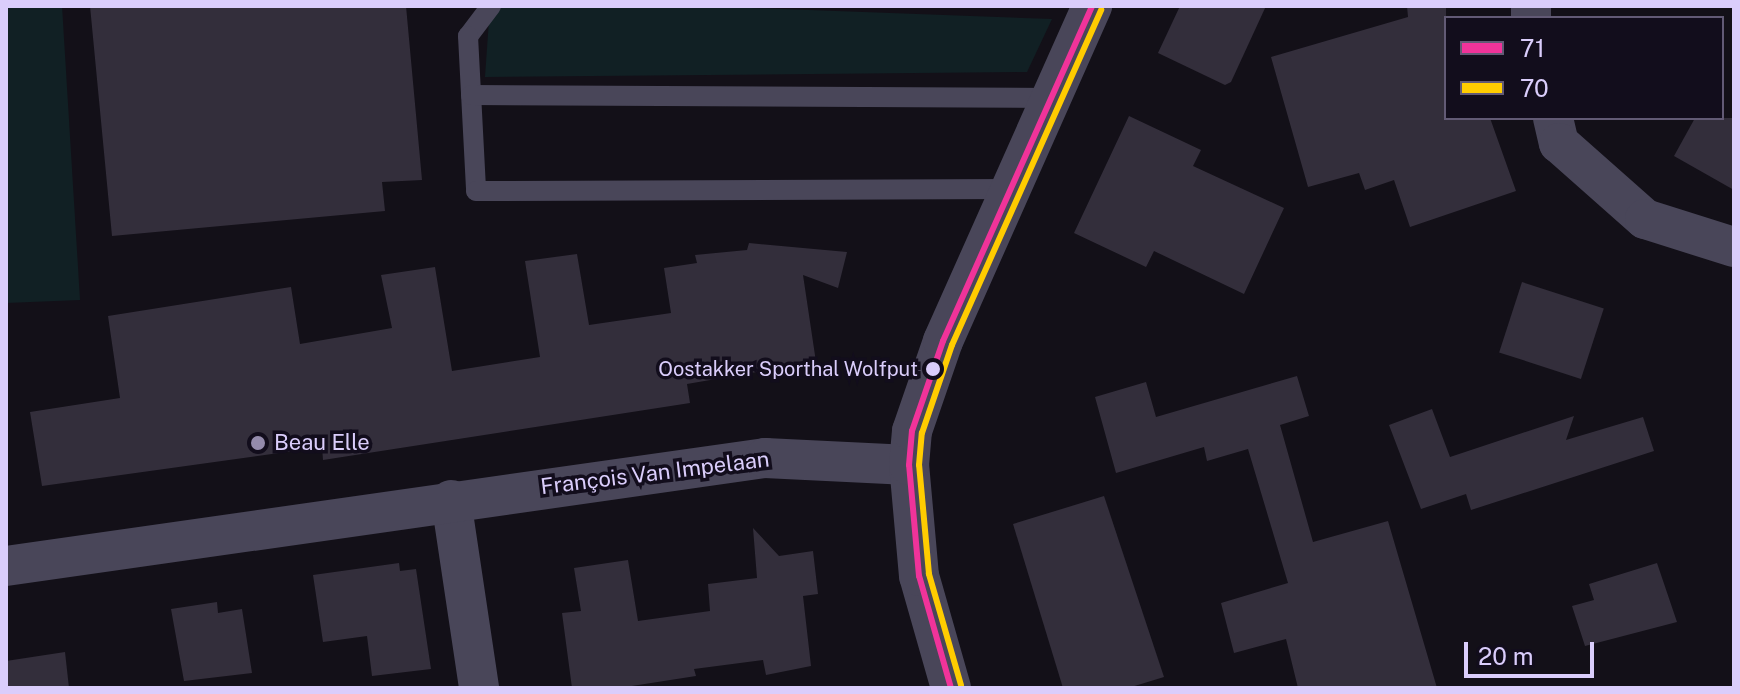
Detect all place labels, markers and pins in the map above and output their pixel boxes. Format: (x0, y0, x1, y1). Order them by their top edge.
place label: Oostakker Sporthal Wolfput (658, 357, 918, 381)
marker: Oostakker Sporthal Wolfput (925, 361, 941, 377)
place label: Beau Elle (274, 430, 370, 456)
marker: Beau Elle (249, 434, 267, 452)

